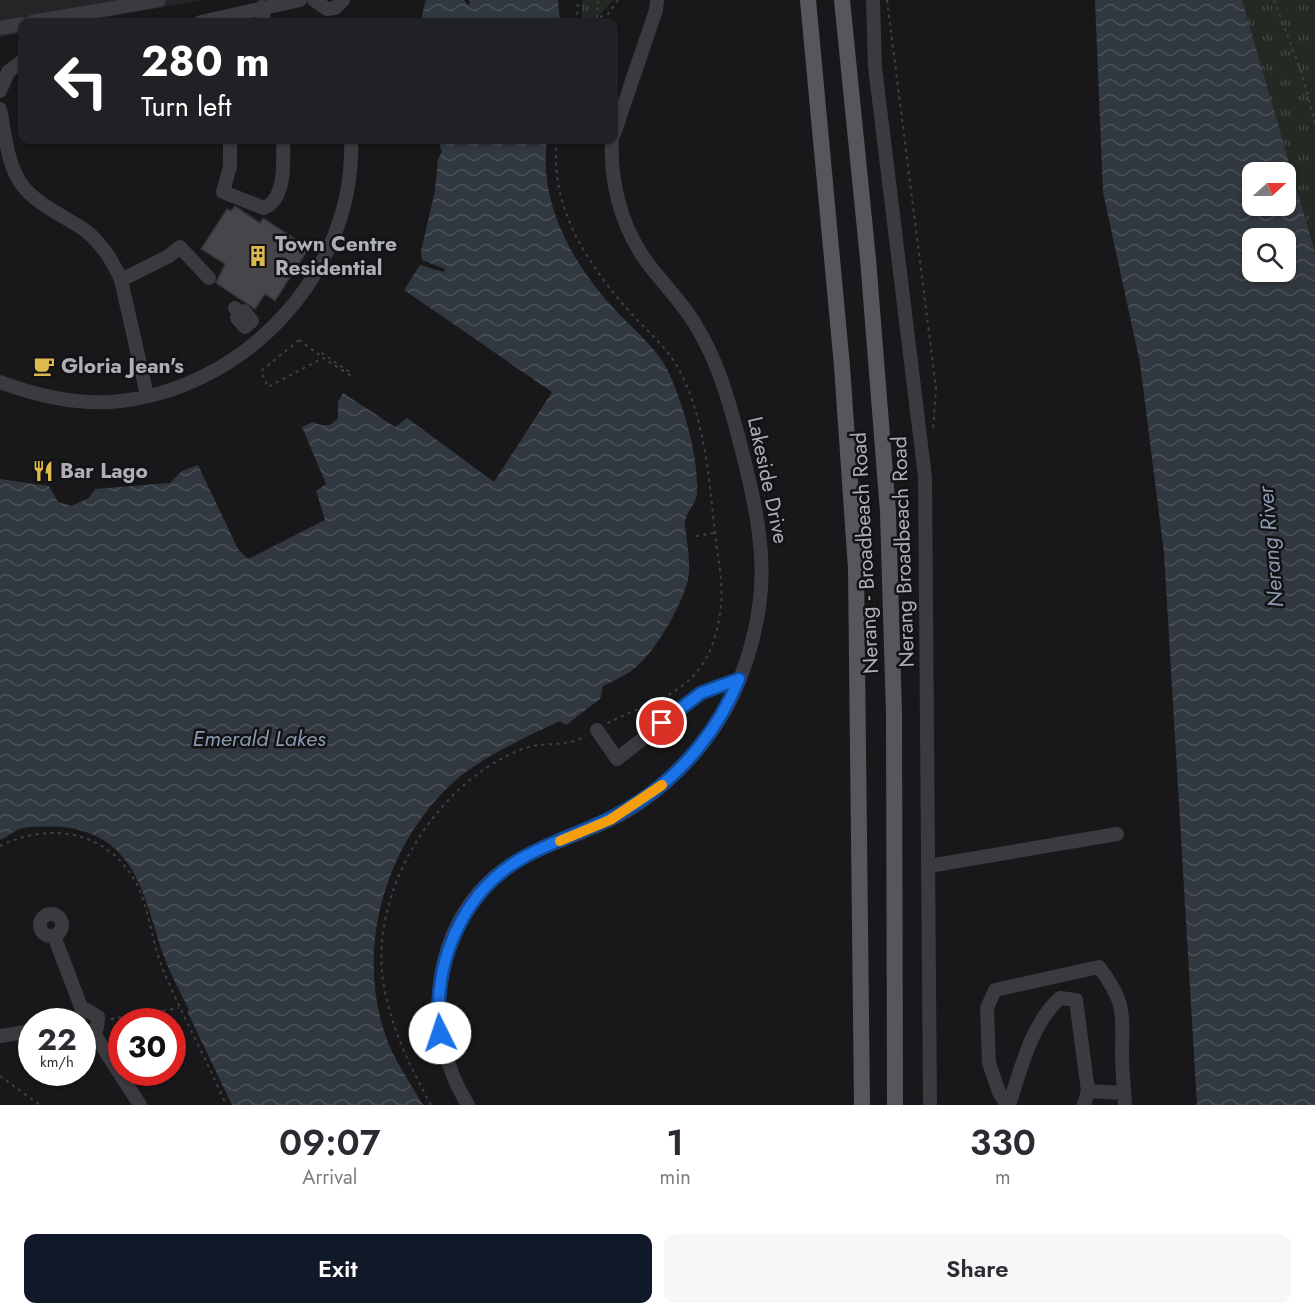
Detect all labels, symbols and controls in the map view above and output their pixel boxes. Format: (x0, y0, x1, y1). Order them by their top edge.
text: 280 m (141, 31, 270, 92)
icon: left (42, 42, 120, 120)
text: Turn left (141, 87, 231, 126)
north arrow (1242, 162, 1296, 216)
map controls (1242, 162, 1296, 282)
button: search (1242, 228, 1296, 282)
place label: Town Centre Residential (275, 229, 397, 283)
building icon: Town Centre Residential (246, 244, 270, 268)
place label: Gloria Jean's (61, 351, 184, 381)
cafe icon: Gloria Jean's (32, 354, 56, 378)
street label: Lakeside Drive (740, 414, 796, 546)
street label: Nerang - Broadbeach Road (844, 431, 886, 675)
street label: Nerang Broadbeach Road (884, 436, 922, 668)
place label: Bar Lago (60, 456, 148, 486)
restaurant icon: Bar Lago (31, 459, 55, 483)
water label: Nerang River (1249, 483, 1291, 609)
pin (636, 697, 687, 748)
icon: arrive (645, 706, 678, 739)
water label: Emerald Lakes (192, 722, 326, 754)
position arrow (408, 1001, 472, 1065)
speed limit sign: 30 (108, 1008, 186, 1086)
text: 22 (37, 1018, 77, 1061)
text: km/h (40, 1051, 74, 1073)
text: 09:07 (279, 1116, 381, 1168)
text: 1 (666, 1116, 684, 1168)
text: 330 (970, 1116, 1036, 1168)
text: Arrival (302, 1163, 357, 1192)
text: min (660, 1163, 691, 1192)
text: m (995, 1163, 1011, 1192)
button: Exit (24, 1234, 652, 1303)
button: Share (664, 1234, 1291, 1303)

